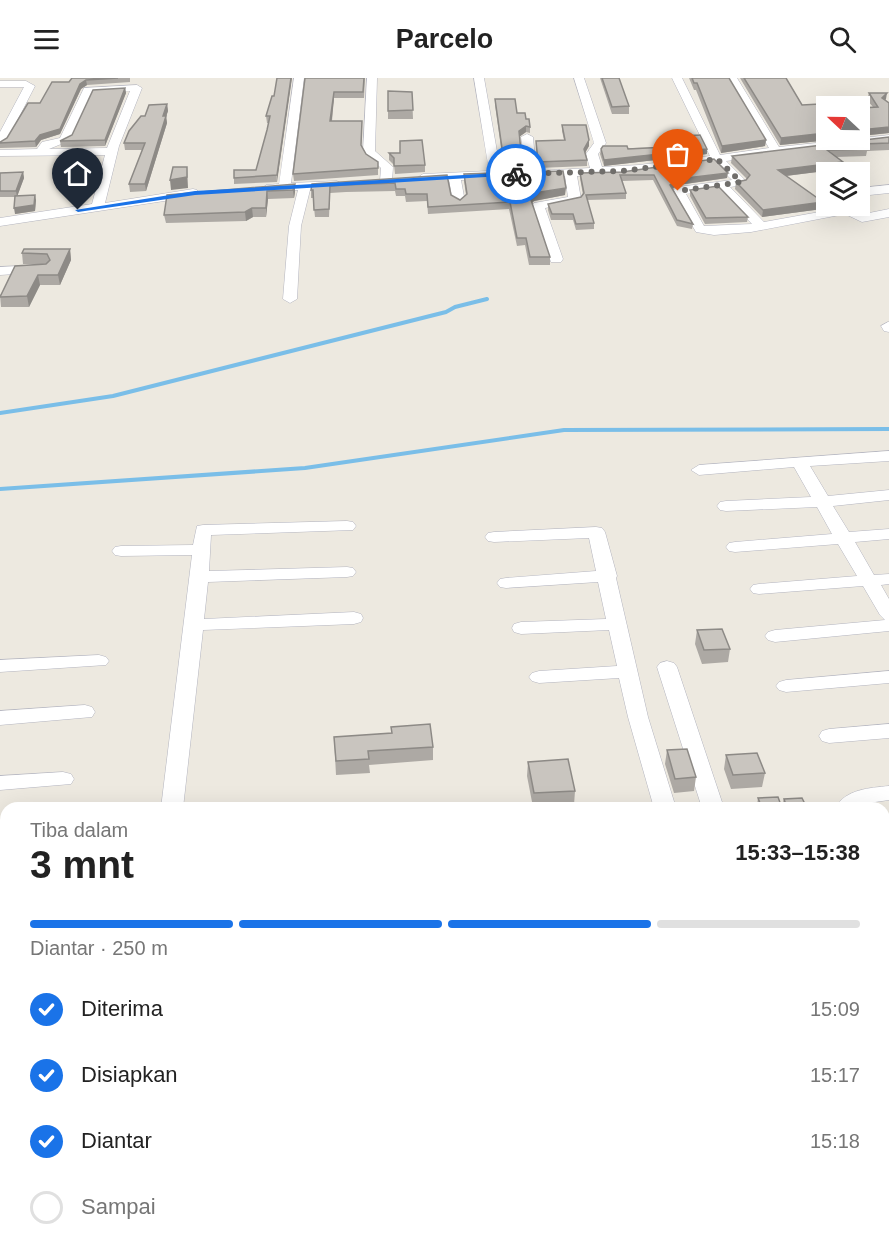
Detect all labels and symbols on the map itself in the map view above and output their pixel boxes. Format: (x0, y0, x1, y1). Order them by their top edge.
north arrow (816, 96, 870, 150)
pin (652, 129, 703, 191)
courier (486, 144, 546, 204)
pin (52, 148, 103, 210)

